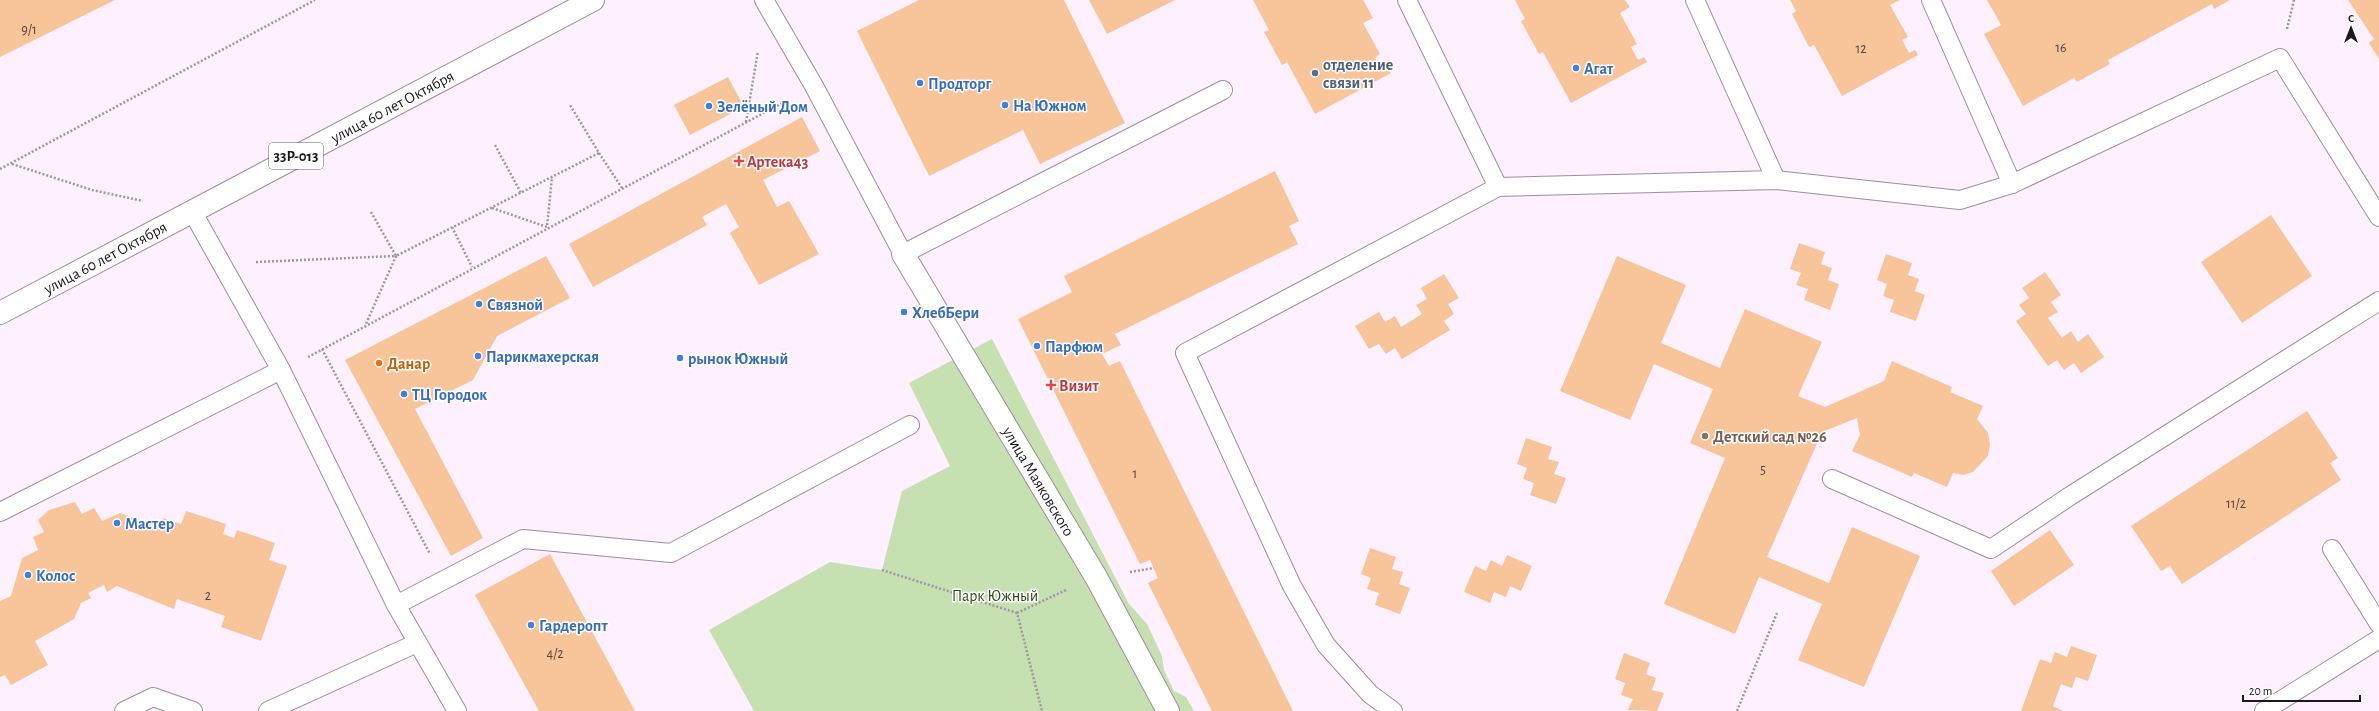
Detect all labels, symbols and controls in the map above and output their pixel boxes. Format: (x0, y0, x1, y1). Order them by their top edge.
north arrow (2331, 8, 2371, 48)
text: С (2348, 13, 2354, 24)
house number: 9/1 (21, 23, 37, 37)
house number: 16 (2055, 41, 2067, 55)
house number: 12 (1855, 42, 1867, 56)
place label: отделение связи 11 (1323, 57, 1393, 91)
place label: Агат (1584, 61, 1614, 77)
marker: Агат (1571, 63, 1581, 73)
street label: улица 60 лет Октября (327, 68, 457, 147)
marker: отделение связи 11 (1310, 68, 1320, 78)
place label: Продторг (928, 76, 991, 92)
marker: Продторг (915, 78, 925, 88)
place label: На Южном (1013, 98, 1087, 114)
place label: Зелёный Дом (717, 99, 808, 115)
marker: На Южном (1000, 100, 1010, 110)
marker: Зелёный Дом (704, 101, 714, 111)
road number: 33Р-013 (269, 143, 323, 169)
place label: Артека43 (747, 154, 809, 170)
marker: Артека43 (734, 156, 744, 166)
street label: улица 60 лет Октября (40, 219, 170, 298)
place label: Связной (487, 297, 543, 313)
marker: Связной (474, 299, 484, 309)
place label: ХлебБери (912, 305, 979, 321)
marker: ХлебБери (899, 307, 909, 317)
place label: Парфюм (1045, 339, 1103, 355)
marker: Парфюм (1032, 341, 1042, 351)
place label: Парикмахерская (486, 349, 599, 365)
marker: Парикмахерская (473, 351, 483, 361)
place label: рынок Южный (688, 351, 788, 367)
marker: рынок Южный (675, 353, 685, 363)
place label: Данар (387, 356, 430, 372)
marker: Данар (374, 358, 384, 368)
place label: Визит (1059, 378, 1099, 394)
marker: Визит (1046, 380, 1056, 390)
place label: ТЦ Городок (412, 387, 487, 403)
marker: ТЦ Городок (399, 389, 409, 399)
street label: улица Маяковского (998, 423, 1077, 540)
place label: Детский сад №26 (1713, 429, 1827, 445)
marker: Детский сад №26 (1700, 431, 1710, 441)
house number: 5 (1760, 463, 1766, 477)
house number: 1 (1133, 467, 1137, 481)
house number: 11/2 (2226, 497, 2246, 511)
place label: Мастер (125, 516, 174, 532)
marker: Мастер (112, 518, 122, 528)
place label: Колос (36, 568, 75, 584)
marker: Колос (23, 570, 33, 580)
park label: Парк Южный (952, 588, 1038, 604)
house number: 2 (205, 589, 211, 603)
place label: Гардеропт (539, 618, 608, 634)
marker: Гардеропт (526, 620, 536, 630)
house number: 4/2 (546, 647, 564, 661)
scale bar (2243, 677, 2360, 703)
text: 20 m (2249, 685, 2272, 697)

